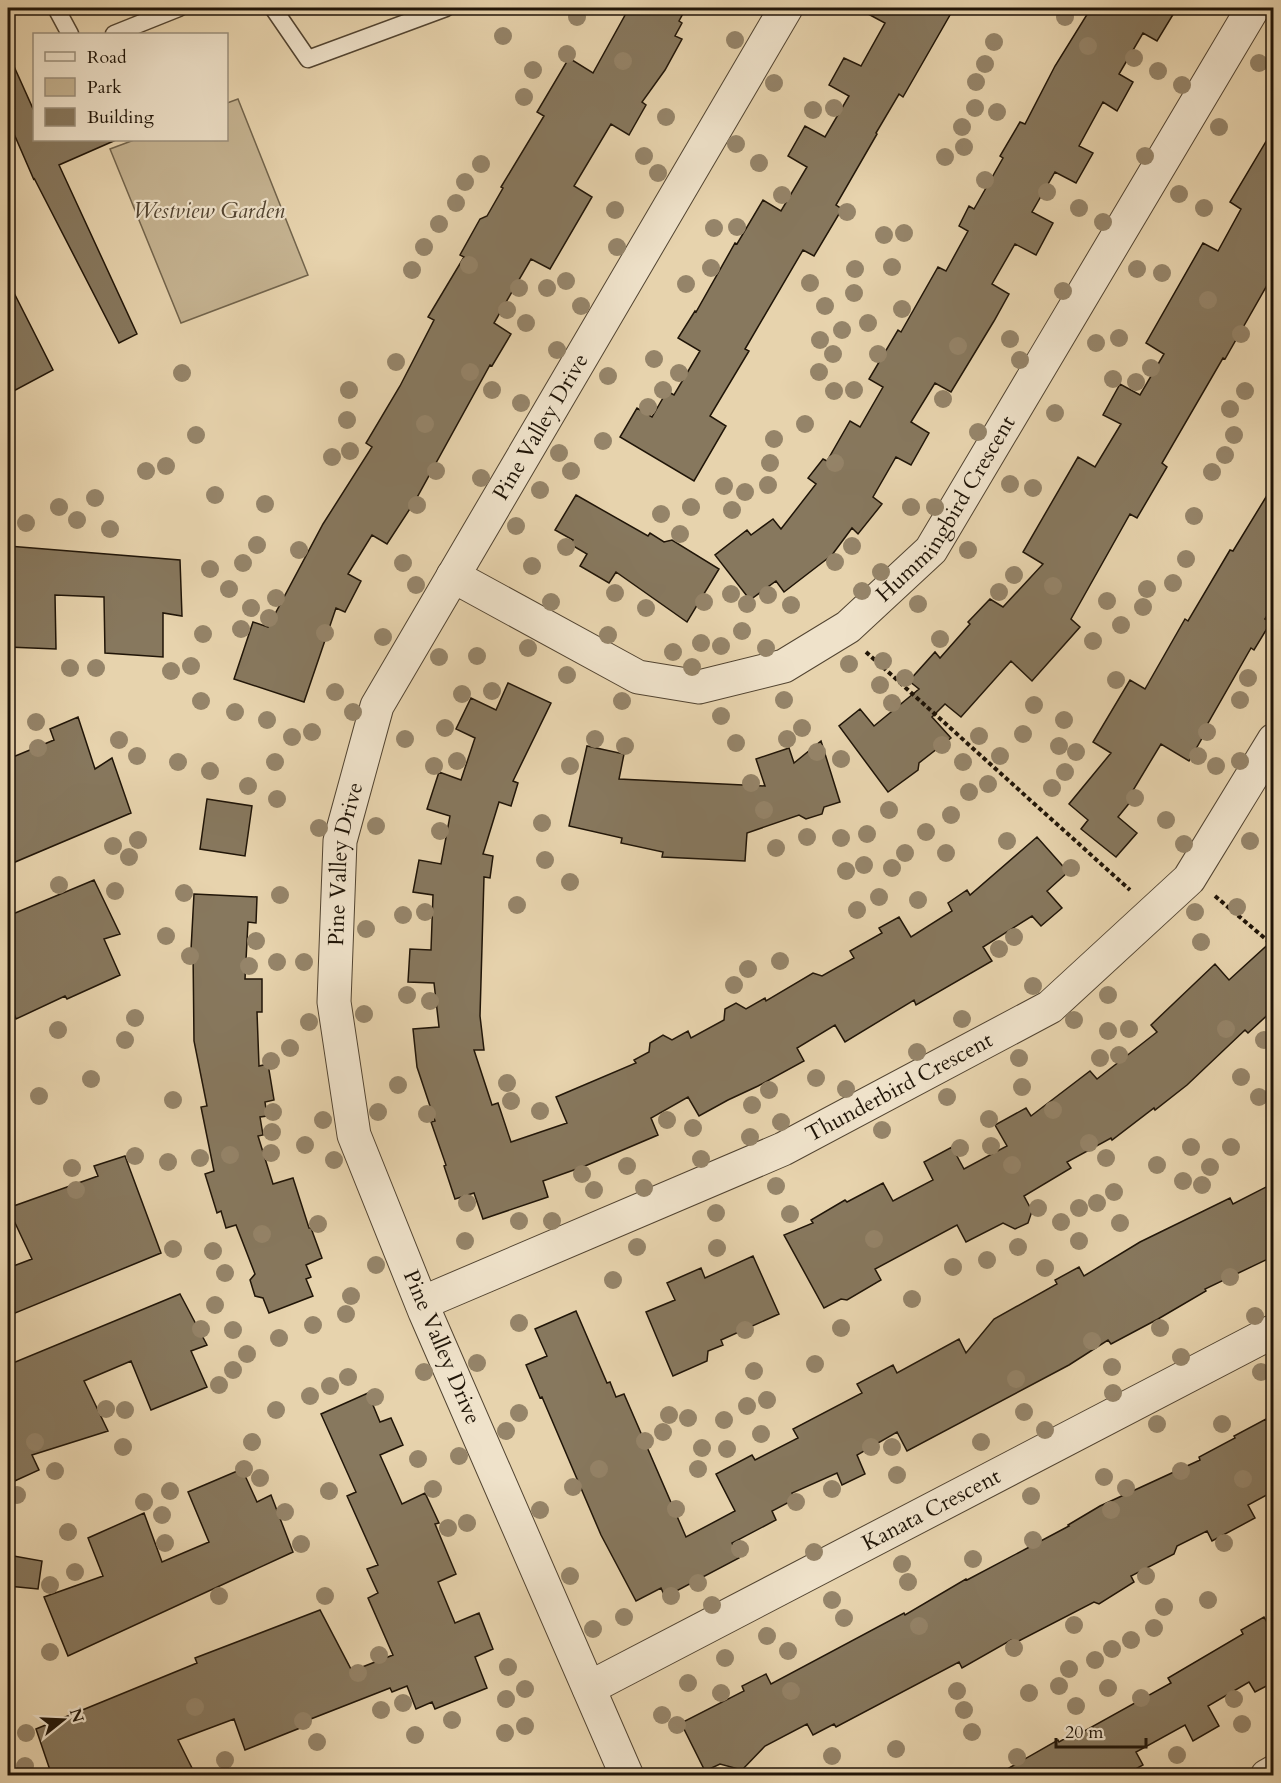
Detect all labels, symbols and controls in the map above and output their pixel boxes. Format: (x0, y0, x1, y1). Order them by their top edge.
legend (33, 33, 228, 141)
text: Road (87, 45, 127, 70)
text: Park (87, 75, 122, 100)
text: Building (87, 105, 155, 130)
park label: Westview Garden (133, 196, 285, 226)
street label: Pine Valley Drive (486, 348, 595, 506)
street label: Hummingbird Crescent (869, 410, 1022, 609)
street label: Pine Valley Drive (321, 779, 370, 947)
street label: Thunderbird Crescent (800, 1025, 998, 1149)
street label: Pine Valley Drive (396, 1265, 488, 1429)
street label: Kanata Crescent (857, 1461, 1006, 1558)
north arrow (33, 1690, 93, 1750)
text: N (64, 1706, 89, 1726)
scale bar (1056, 1711, 1146, 1749)
text: 20 m (1065, 1720, 1104, 1745)

